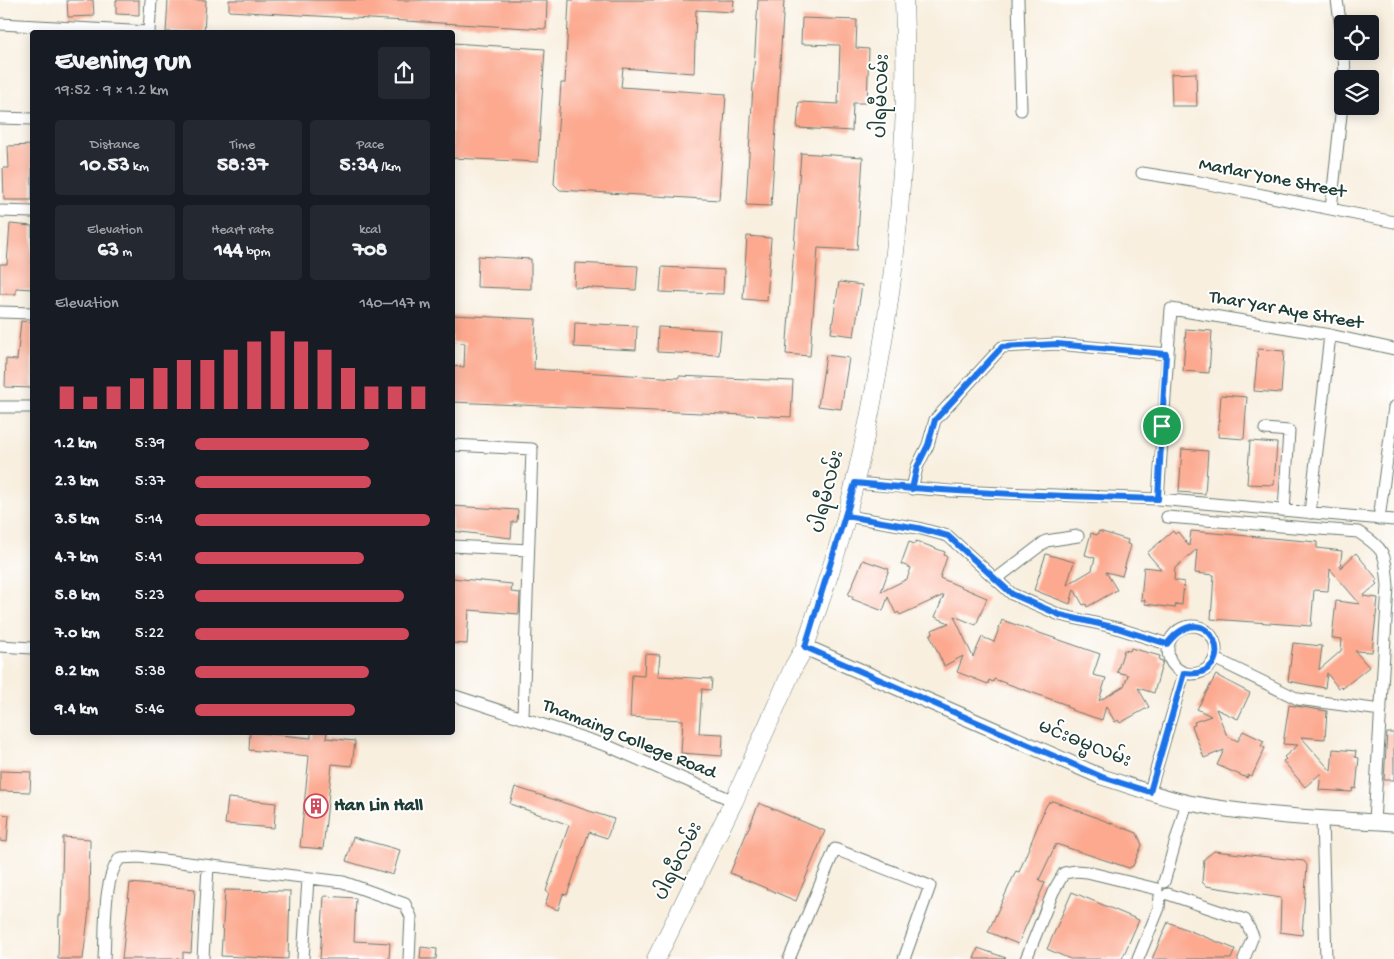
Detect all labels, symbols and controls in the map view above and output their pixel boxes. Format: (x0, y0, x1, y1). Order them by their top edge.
map controls (1334, 15, 1379, 115)
button: locate (1334, 15, 1379, 60)
text: Evening run (55, 46, 191, 79)
button: share (378, 47, 430, 99)
street label: ပါရမီလမ်း (864, 53, 897, 139)
button: layers (1334, 70, 1379, 115)
text: 19:52 · 9 × 1.2 km (55, 82, 168, 101)
text: Distance (90, 137, 140, 154)
text: Time (230, 137, 255, 154)
text: Pace (356, 137, 384, 154)
street label: Marlar Yone Street (1197, 153, 1350, 205)
text: 10.53 (81, 154, 130, 179)
text: 58:37 (217, 154, 268, 179)
text: 5:34 (339, 154, 378, 179)
text: km (130, 159, 149, 176)
text: /km (378, 159, 401, 176)
text: Elevation (87, 222, 143, 239)
text: Heart rate (211, 222, 274, 239)
text: kcal (359, 222, 381, 239)
text: 63 (97, 239, 119, 264)
text: 144 (215, 239, 243, 264)
text: 708 (353, 239, 387, 264)
text: m (119, 244, 132, 261)
text: bpm (243, 244, 270, 261)
street label: Thar Yar Aye Street (1206, 286, 1367, 336)
text: Elevation (55, 295, 119, 314)
text: 140–147 m (360, 295, 430, 314)
pin (1141, 405, 1183, 447)
icon: arrive (1148, 412, 1176, 440)
text: 1.2 km (55, 435, 97, 454)
text: 5:39 (135, 435, 165, 454)
street label: ပါရမီလမ်း (802, 447, 851, 536)
text: 2.3 km (55, 473, 98, 492)
text: 5:37 (135, 473, 165, 492)
text: 3.5 km (55, 511, 99, 530)
text: 5:14 (135, 511, 162, 530)
text: 4.7 km (55, 549, 98, 568)
text: 5:41 (135, 549, 162, 568)
text: 5.8 km (55, 587, 99, 606)
text: 5:23 (135, 587, 165, 606)
text: 7.0 km (55, 625, 100, 644)
text: 5:22 (135, 625, 164, 644)
text: 8.2 km (55, 663, 99, 682)
text: 5:38 (135, 663, 166, 682)
street label: Thamaing College Road (538, 694, 721, 786)
text: 9.4 km (55, 701, 98, 720)
text: 5:46 (135, 701, 164, 720)
street label: မင်းဓမ္မလမ်း (1034, 710, 1136, 775)
building icon: Han Lin Hall (303, 793, 329, 819)
place label: Han Lin Hall (334, 795, 423, 818)
street label: ပါရမီလမ်း (646, 816, 710, 906)

